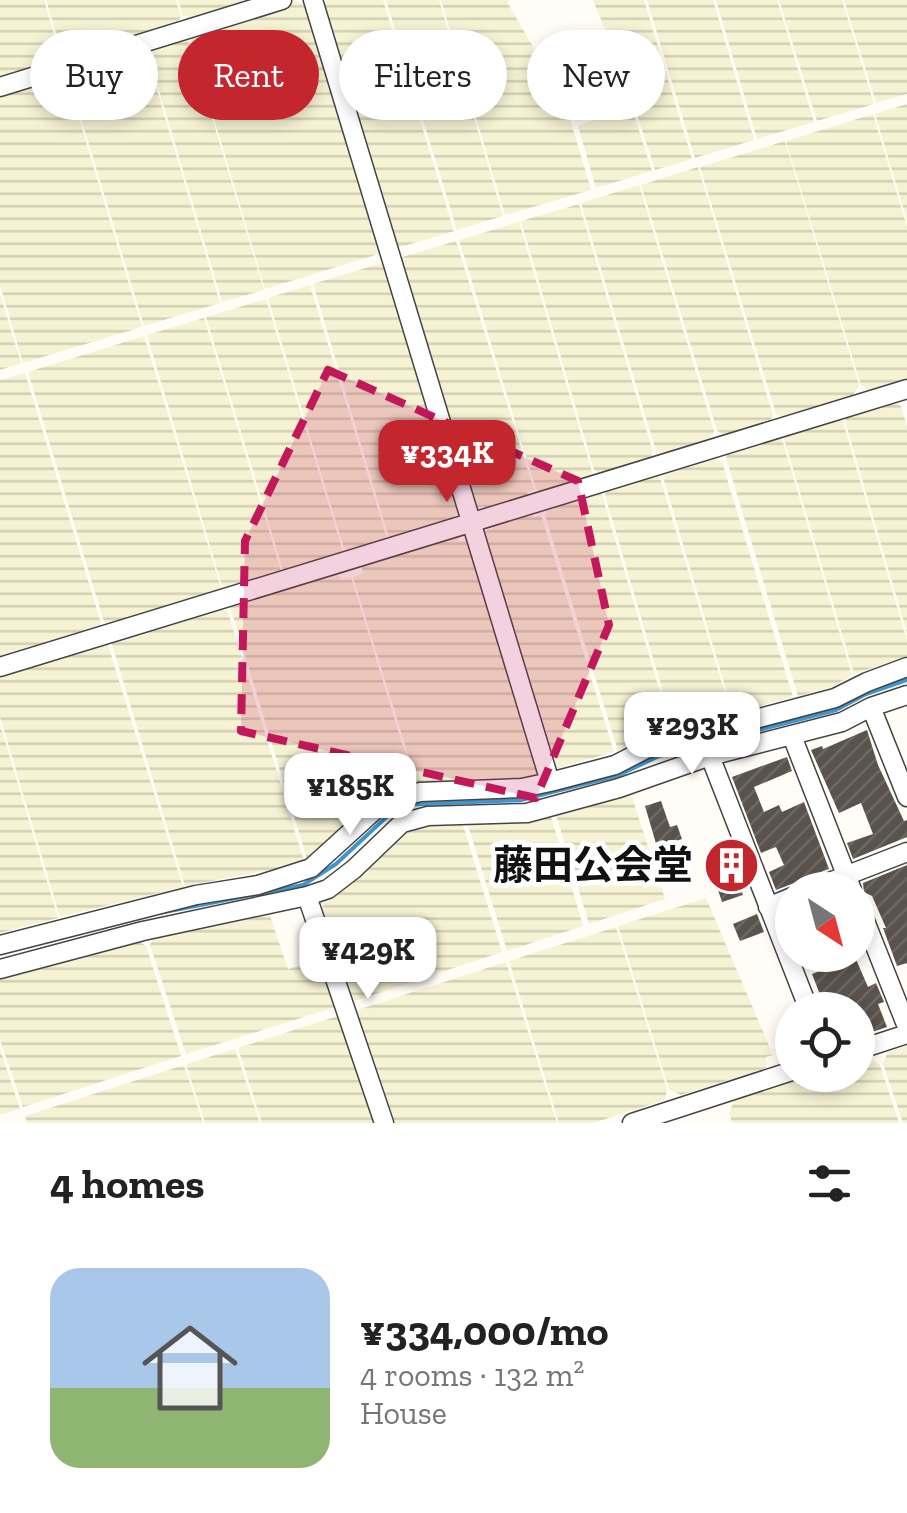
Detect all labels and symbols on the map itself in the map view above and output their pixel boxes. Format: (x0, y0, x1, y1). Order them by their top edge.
pin: ¥334K (377, 420, 517, 505)
pin: ¥293K (622, 692, 762, 777)
pin: ¥185K (280, 753, 420, 838)
building icon: 藤田公会堂 (702, 835, 762, 895)
place label: 藤田公会堂 (493, 841, 693, 889)
north arrow (775, 872, 875, 972)
pin: ¥429K (298, 917, 438, 1002)

